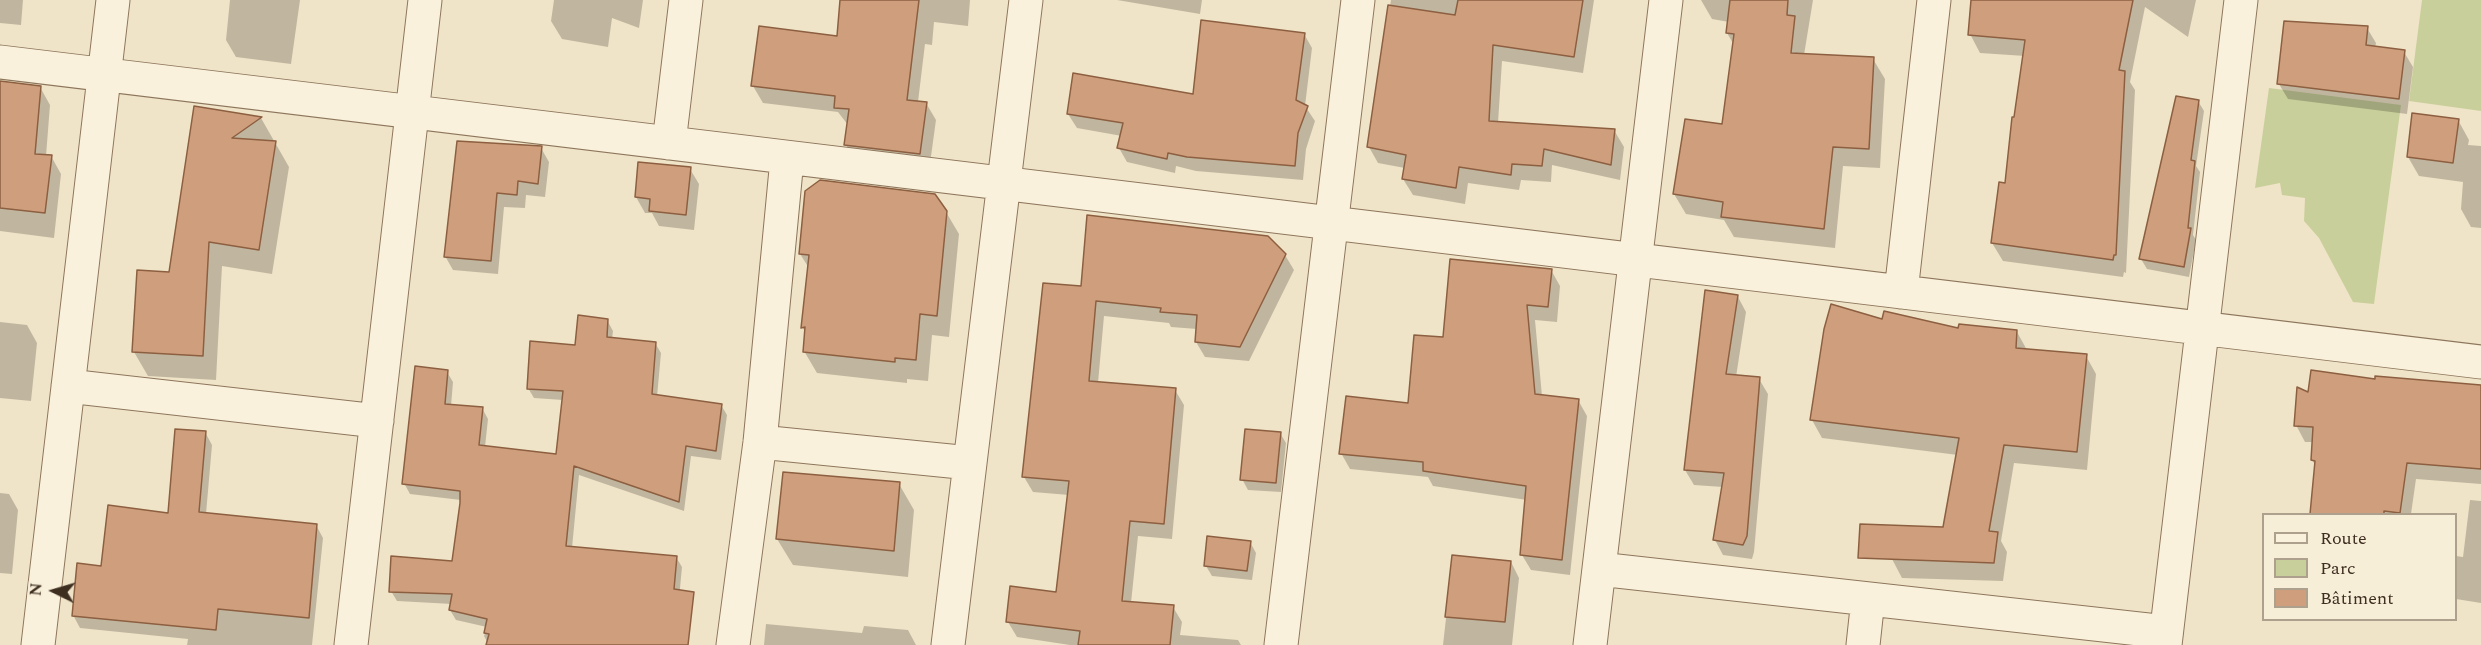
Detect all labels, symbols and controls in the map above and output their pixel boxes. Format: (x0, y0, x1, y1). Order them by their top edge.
legend (2262, 513, 2457, 621)
text: Route (2320, 525, 2367, 552)
text: Parc (2320, 555, 2356, 582)
north arrow (24, 561, 84, 621)
text: N (24, 582, 49, 597)
text: Bâtiment (2320, 585, 2394, 612)

